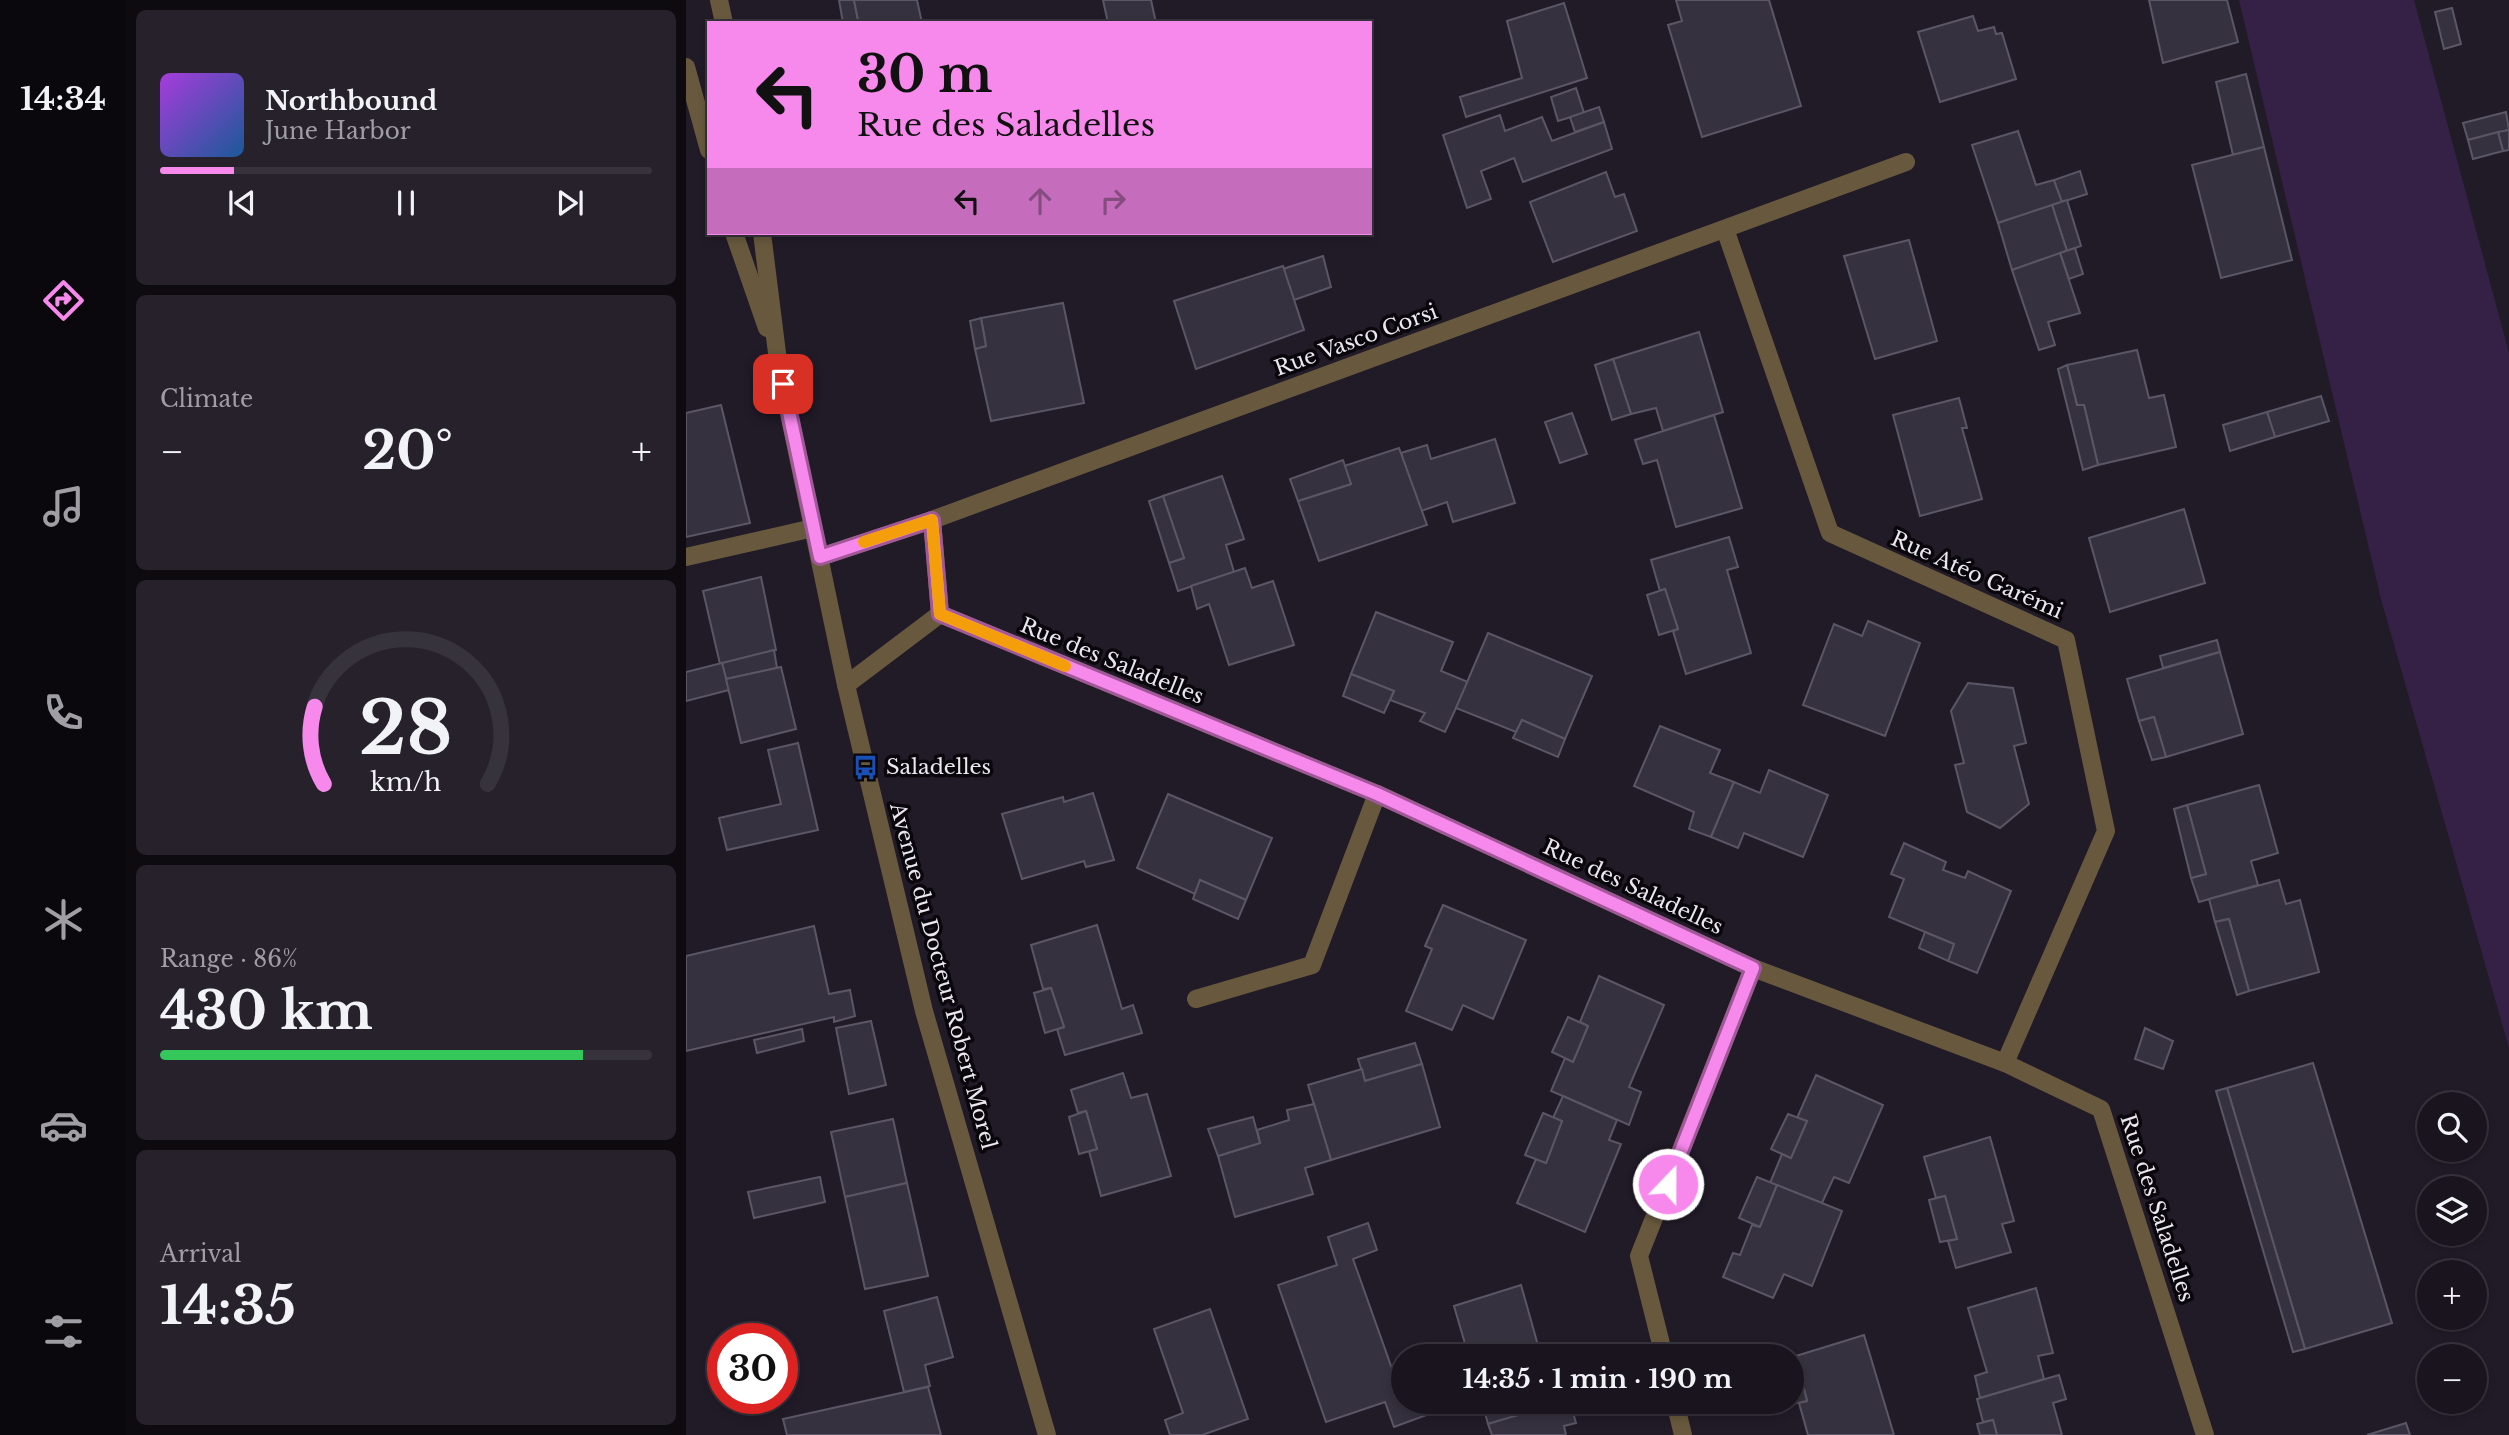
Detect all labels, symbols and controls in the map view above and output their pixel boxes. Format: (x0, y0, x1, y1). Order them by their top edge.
text: 30 m (857, 44, 992, 105)
icon: left (742, 49, 833, 140)
text: 14:34 (20, 79, 106, 119)
text: Northbound (265, 85, 437, 117)
text: Rue des Saladelles (857, 105, 1155, 145)
text: June Harbor (265, 117, 411, 145)
icon: left (948, 182, 986, 220)
icon: ahead (1021, 182, 1059, 220)
icon: right (1094, 182, 1132, 220)
icon: previous (223, 184, 261, 222)
icon: pause (387, 184, 425, 222)
icon: next (551, 184, 589, 222)
icon: directions (39, 276, 88, 325)
street label: Rue Vasco Corsi (1271, 298, 1441, 382)
pin (753, 354, 813, 414)
icon: arrive (764, 365, 802, 403)
text: Climate (160, 385, 253, 413)
text: 20° (362, 419, 453, 483)
text: − (160, 428, 184, 475)
text: + (631, 428, 652, 475)
icon: music (39, 482, 88, 531)
street label: Rue Atéo Garémi (1887, 525, 2067, 625)
street label: Rue des Saladelles (1016, 612, 1208, 710)
text: 28 (359, 683, 453, 774)
icon: phone (39, 688, 88, 737)
bus stop icon: Saladelles (852, 753, 880, 781)
place label: Saladelles (886, 754, 991, 780)
text: km/h (371, 766, 441, 797)
street label: Avenue du Docteur Robert Morel (884, 799, 1002, 1152)
street label: Rue des Saladelles (1539, 834, 1727, 940)
icon: climate (39, 895, 88, 944)
text: Range · 86% (160, 945, 297, 973)
text: 430 km (160, 979, 373, 1043)
map controls (2417, 1092, 2487, 1414)
button: search (2417, 1092, 2487, 1162)
icon: car (39, 1101, 88, 1150)
street label: Rue des Saladelles (2114, 1111, 2200, 1305)
position arrow (1631, 1147, 1705, 1221)
button: layers (2417, 1176, 2487, 1246)
text: Arrival (160, 1240, 241, 1268)
button: + (2417, 1260, 2487, 1330)
text: 14:35 (160, 1274, 296, 1338)
icon: filters (39, 1307, 88, 1356)
speed limit sign: 30 (707, 1323, 798, 1414)
button: − (2417, 1344, 2487, 1414)
text: 14:35 · 1 min · 190 m (1463, 1363, 1732, 1395)

